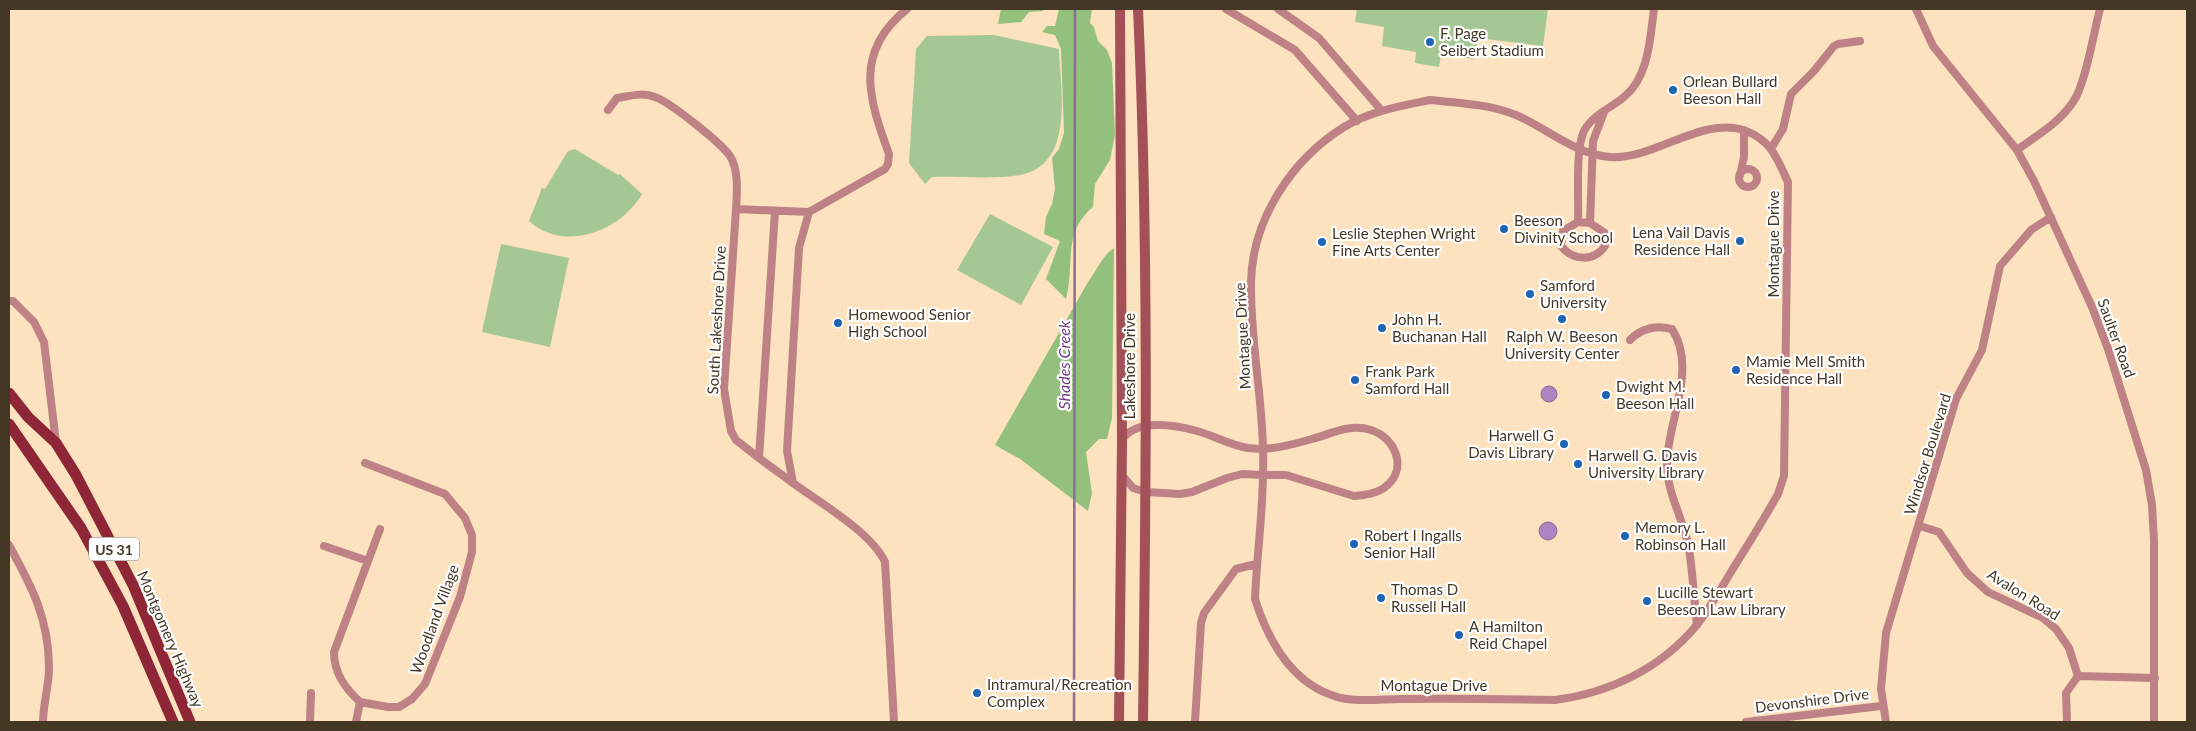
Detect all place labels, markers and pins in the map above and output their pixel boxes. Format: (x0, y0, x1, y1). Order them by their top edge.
place label: F. Page Seibert Stadium (1440, 24, 1544, 59)
marker: F. Page Seibert Stadium (1424, 36, 1436, 48)
place label: Orlean Bullard Beeson Hall (1683, 72, 1777, 107)
marker: Orlean Bullard Beeson Hall (1667, 84, 1679, 96)
place label: Beeson Divinity School (1514, 211, 1613, 246)
marker: Beeson Divinity School (1498, 223, 1510, 235)
place label: Lena Vail Davis Residence Hall (1632, 223, 1730, 258)
place label: Leslie Stephen Wright Fine Arts Center (1332, 224, 1476, 259)
marker: Lena Vail Davis Residence Hall (1734, 235, 1746, 247)
marker: Leslie Stephen Wright Fine Arts Center (1316, 236, 1328, 248)
place label: Samford University (1540, 276, 1607, 311)
marker: Samford University (1524, 288, 1536, 300)
place label: Homewood Senior High School (848, 305, 971, 340)
place label: John H. Buchanan Hall (1392, 310, 1487, 345)
marker: Ralph W. Beeson University Center (1556, 313, 1568, 325)
marker: Homewood Senior High School (832, 317, 844, 329)
marker: John H. Buchanan Hall (1376, 322, 1388, 334)
place label: Ralph W. Beeson University Center (1504, 327, 1620, 362)
place label: Mamie Mell Smith Residence Hall (1746, 352, 1865, 387)
place label: Frank Park Samford Hall (1365, 362, 1449, 397)
marker: Mamie Mell Smith Residence Hall (1730, 364, 1742, 376)
marker: Frank Park Samford Hall (1349, 374, 1361, 386)
place label: Dwight M. Beeson Hall (1616, 377, 1694, 412)
marker: Dwight M. Beeson Hall (1600, 389, 1612, 401)
place label: Harwell G Davis Library (1468, 426, 1554, 461)
marker: Harwell G Davis Library (1558, 438, 1570, 450)
place label: Harwell G. Davis University Library (1588, 446, 1704, 481)
marker: Harwell G. Davis University Library (1572, 458, 1584, 470)
place label: Memory L. Robinson Hall (1635, 518, 1726, 553)
place label: Robert I Ingalls Senior Hall (1364, 526, 1462, 561)
marker: Memory L. Robinson Hall (1619, 530, 1631, 542)
marker: Robert I Ingalls Senior Hall (1348, 538, 1360, 550)
place label: Thomas D Russell Hall (1391, 580, 1466, 615)
place label: Lucille Stewart Beeson Law Library (1657, 583, 1786, 618)
marker: Thomas D Russell Hall (1375, 592, 1387, 604)
marker: Lucille Stewart Beeson Law Library (1641, 595, 1653, 607)
place label: A Hamilton Reid Chapel (1469, 617, 1547, 652)
marker: A Hamilton Reid Chapel (1453, 629, 1465, 641)
place label: Intramural/Recreation Complex (987, 675, 1132, 710)
marker: Intramural/Recreation Complex (971, 687, 983, 699)

